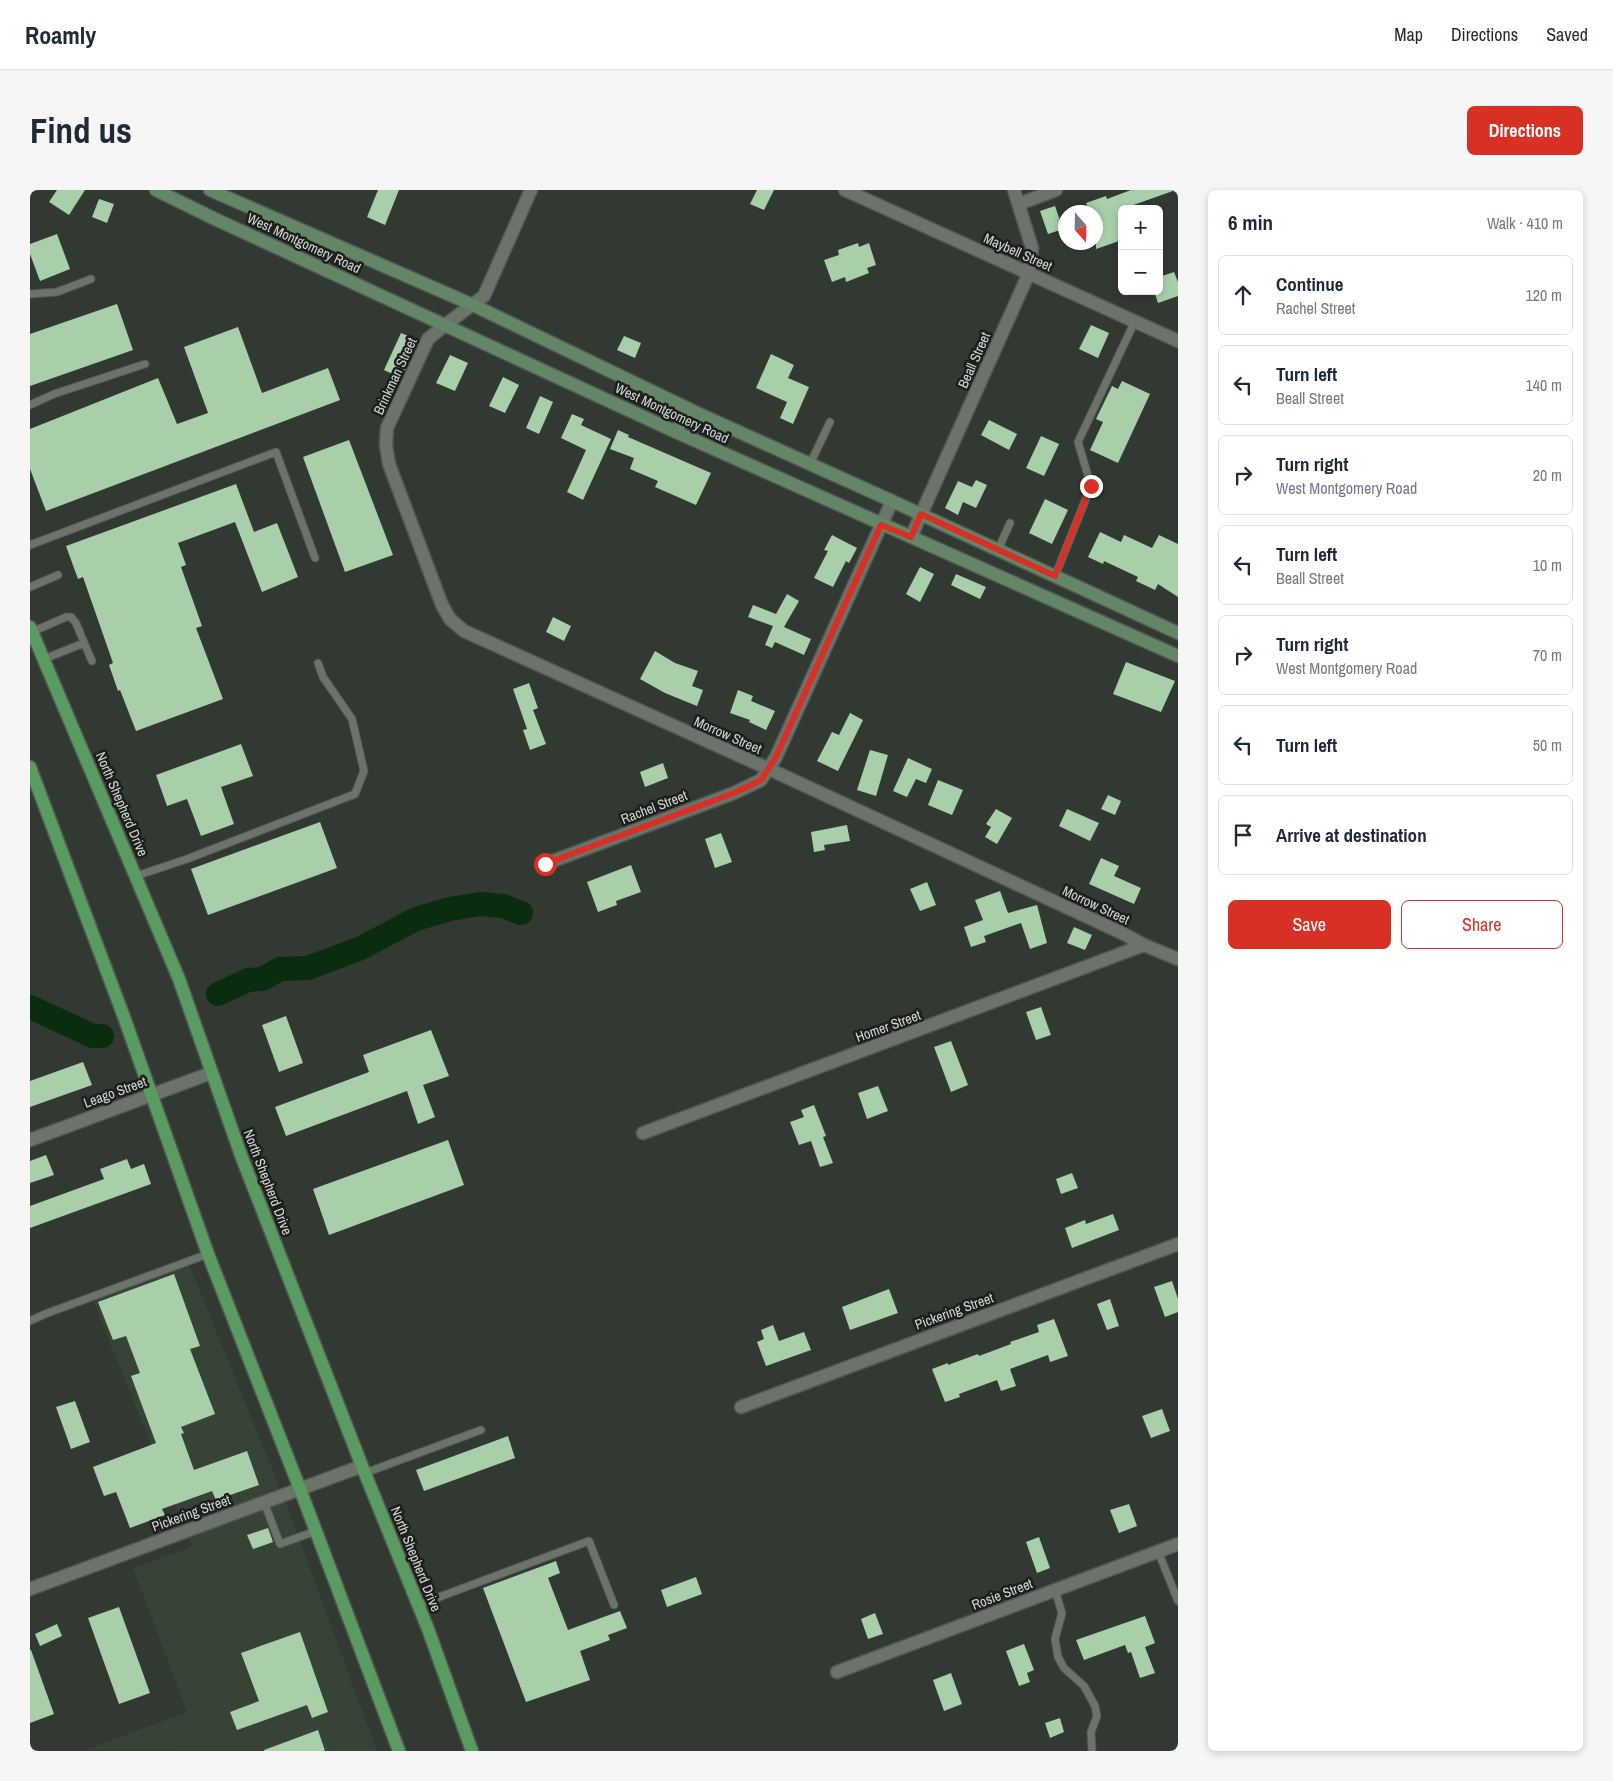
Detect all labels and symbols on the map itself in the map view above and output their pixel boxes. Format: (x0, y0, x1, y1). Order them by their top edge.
north arrow (1058, 205, 1103, 250)
street label: West Montgomery Road (244, 209, 364, 277)
street label: Maybell Street (981, 229, 1055, 275)
street label: Beall Street (954, 329, 994, 391)
street label: Brinkman Street (369, 335, 421, 417)
street label: West Montgomery Road (612, 379, 732, 447)
route end (1080, 475, 1103, 498)
street label: Morrow Street (691, 712, 765, 758)
street label: North Shepherd Drive (92, 749, 152, 859)
street label: Rachel Street (618, 786, 690, 828)
route start (534, 853, 557, 876)
street label: Morrow Street (1060, 882, 1132, 928)
street label: Homer Street (853, 1006, 923, 1046)
street label: Leago Street (81, 1072, 149, 1112)
street label: North Shepherd Drive (240, 1127, 296, 1237)
street label: Pickering Street (912, 1288, 996, 1334)
street label: Pickering Street (149, 1490, 233, 1536)
street label: North Shepherd Drive (387, 1504, 445, 1614)
street label: Rosie Street (969, 1574, 1035, 1614)

